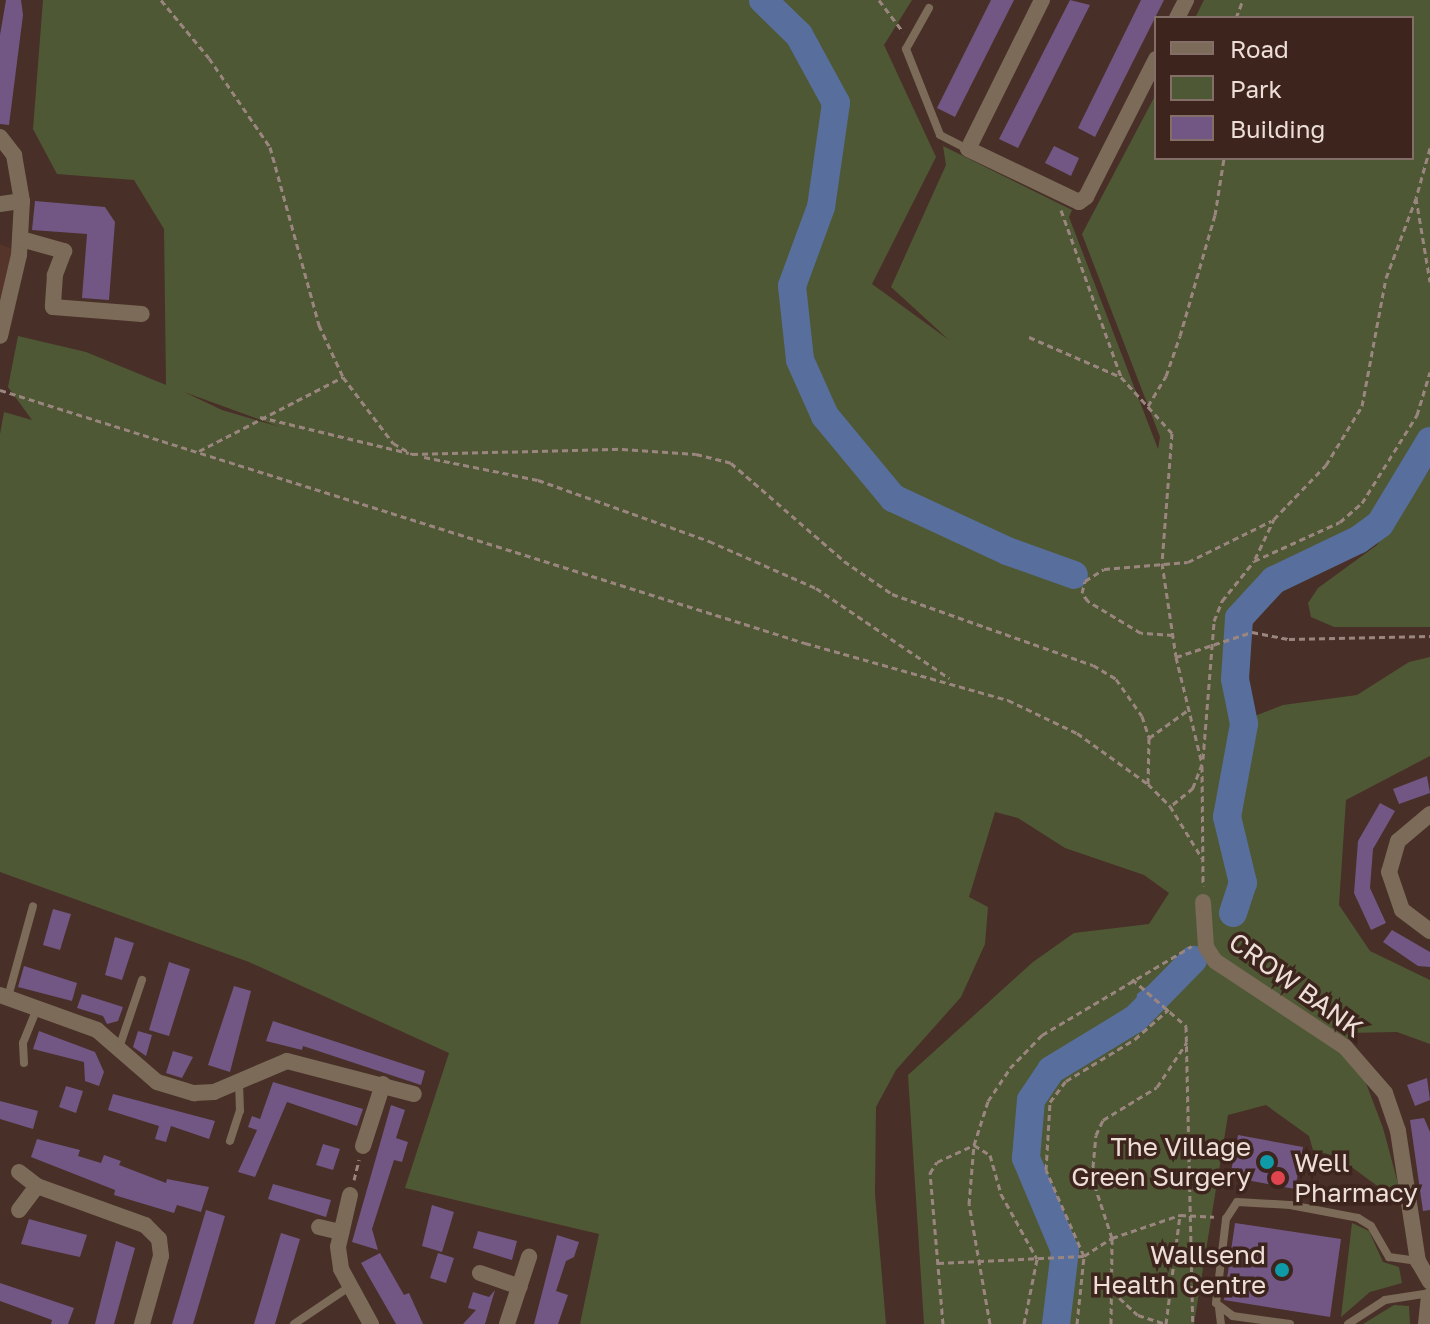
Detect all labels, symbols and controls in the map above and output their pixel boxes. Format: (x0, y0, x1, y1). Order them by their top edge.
legend (1154, 16, 1414, 160)
text: Road (1230, 34, 1289, 63)
text: Park (1230, 74, 1282, 103)
text: Building (1230, 114, 1325, 143)
street label: CROW BANK (1223, 926, 1369, 1044)
place label: The Village Green Surgery (1071, 1131, 1251, 1192)
place label: Well Pharmacy (1294, 1147, 1418, 1208)
marker: The Village Green Surgery (1258, 1153, 1276, 1171)
marker: Well Pharmacy (1269, 1169, 1287, 1187)
place label: Wallsend Health Centre (1092, 1239, 1266, 1300)
marker: Wallsend Health Centre (1273, 1261, 1291, 1279)

